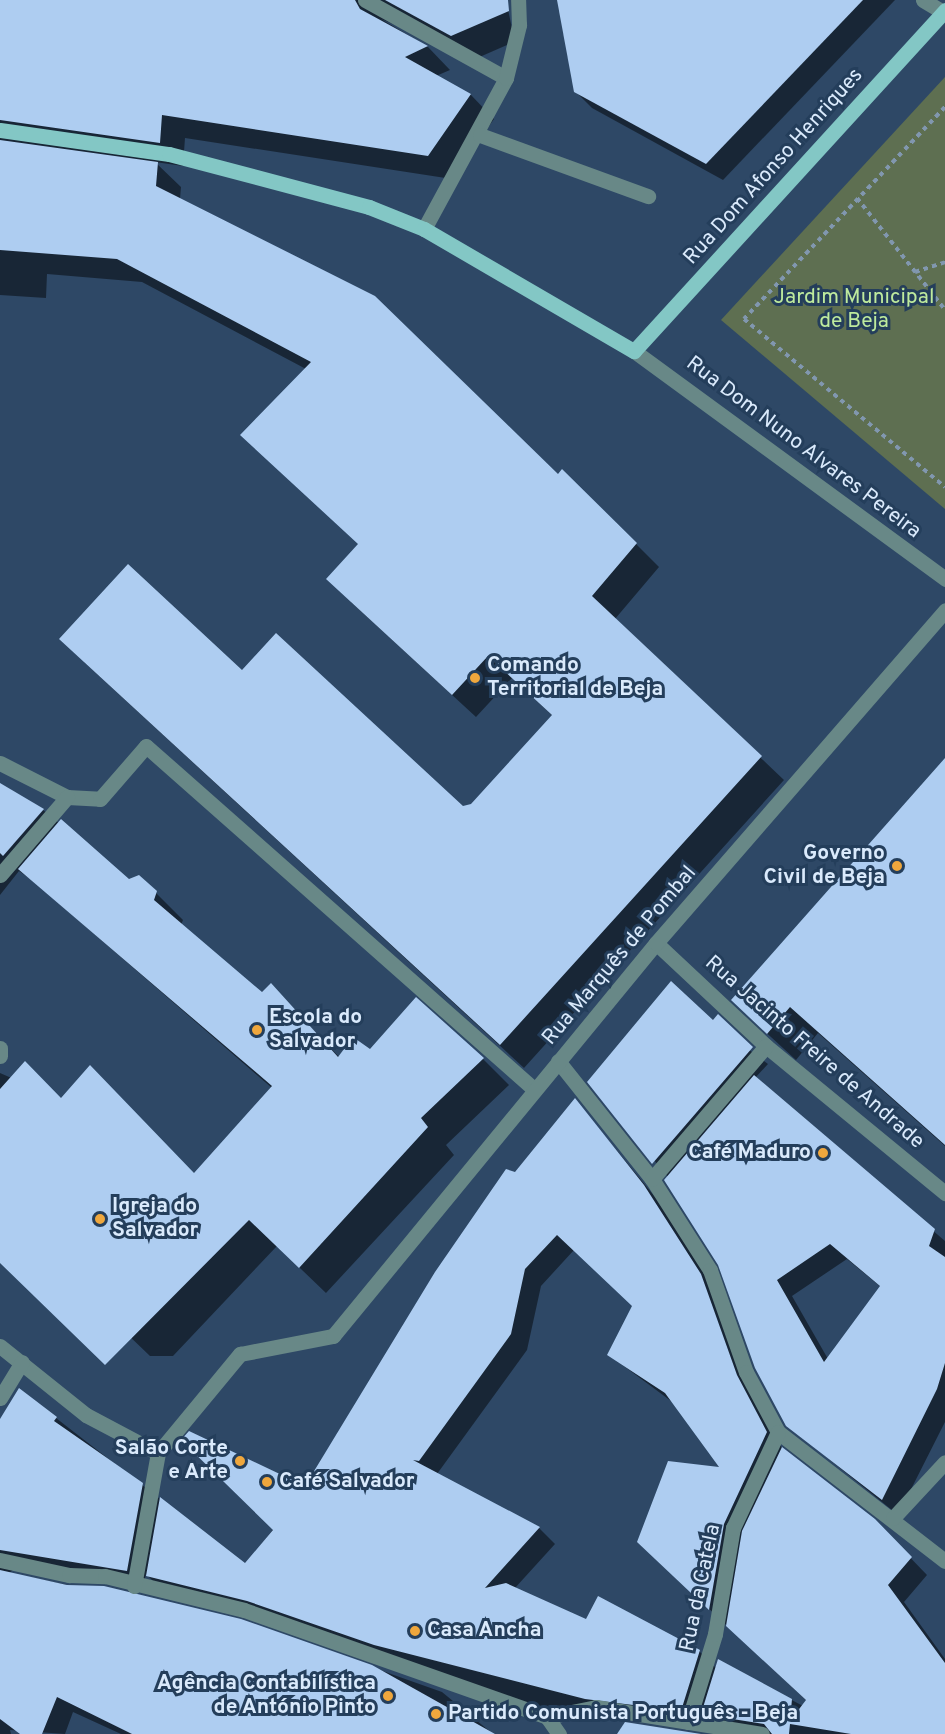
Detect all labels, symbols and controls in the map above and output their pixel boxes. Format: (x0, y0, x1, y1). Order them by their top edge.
street label: Rua Dom Afonso Henriques (679, 63, 869, 271)
park label: Jardim Municipal de Beja (774, 285, 934, 335)
street label: Rua Dom Nuno Alvares Pereira (680, 351, 926, 545)
place label: Comando Territorial de Beja (487, 653, 663, 703)
marker: Comando Territorial de Beja (468, 671, 482, 685)
place label: Governo Civil de Beja (764, 841, 885, 891)
marker: Governo Civil de Beja (890, 859, 904, 873)
street label: Rua Marquês de Pombal (538, 861, 702, 1051)
street label: Rua Jacinto Freire de Andrade (699, 951, 929, 1155)
place label: Escola do Salvador (269, 1005, 362, 1055)
marker: Escola do Salvador (250, 1023, 264, 1037)
place label: Café Maduro (688, 1140, 811, 1166)
marker: Café Maduro (816, 1146, 830, 1160)
place label: Igreja do Salvador (112, 1194, 198, 1244)
marker: Igreja do Salvador (93, 1212, 107, 1226)
place label: Salão Corte e Arte (115, 1436, 228, 1486)
marker: Salão Corte e Arte (233, 1454, 247, 1468)
place label: Café Salvador (279, 1469, 414, 1495)
marker: Café Salvador (260, 1475, 274, 1489)
street label: Rua da Catela (675, 1522, 727, 1654)
place label: Casa Ancha (427, 1618, 542, 1644)
marker: Casa Ancha (408, 1624, 422, 1638)
place label: Agência Contabilística de António Pinto (157, 1671, 376, 1721)
marker: Agência Contabilística de António Pinto (381, 1689, 395, 1703)
place label: Partido Comunista Português - Beja (448, 1701, 798, 1727)
marker: Partido Comunista Português - Beja (429, 1707, 443, 1721)

